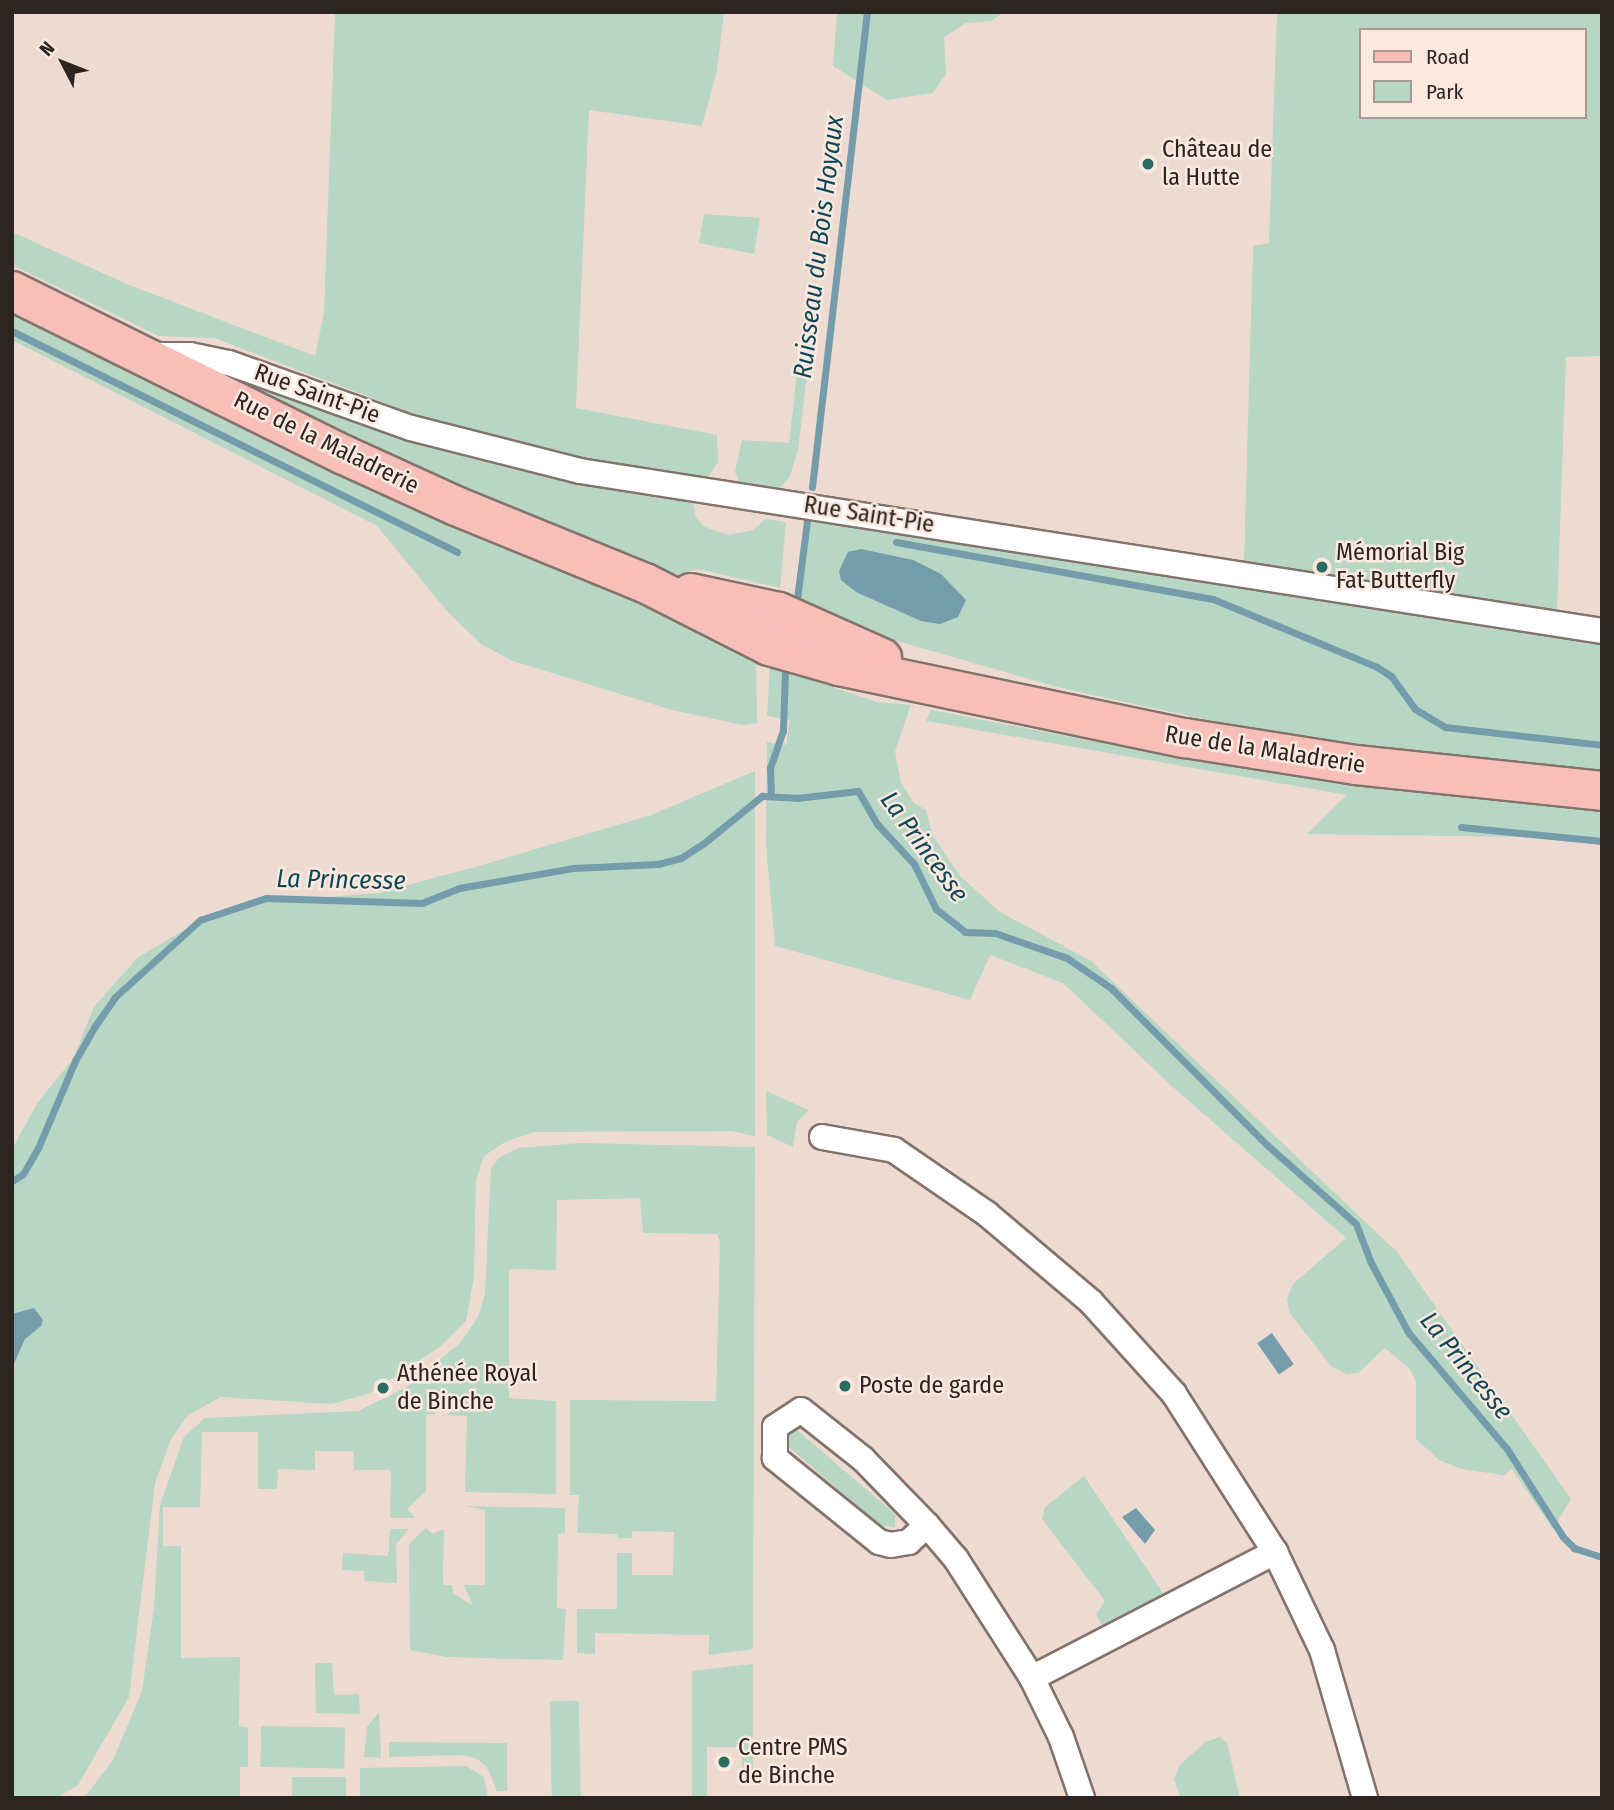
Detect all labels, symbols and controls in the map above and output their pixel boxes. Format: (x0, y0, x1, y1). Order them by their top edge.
north arrow (28, 28, 98, 98)
legend (1358, 28, 1586, 119)
text: N (35, 37, 59, 61)
text: Road (1426, 44, 1470, 70)
text: Park (1426, 79, 1463, 105)
water label: Ruisseau du Bois Hoyaux (787, 114, 851, 380)
place label: Château de la Hutte (1162, 136, 1272, 192)
marker: Château de la Hutte (1140, 156, 1156, 172)
street label: Rue Saint-Pie (250, 358, 384, 430)
street label: Rue de la Maladrerie (229, 386, 423, 500)
street label: Rue Saint-Pie (802, 490, 936, 540)
place label: Mémorial Big Fat Butterfly (1336, 539, 1464, 595)
marker: Mémorial Big Fat Butterfly (1314, 559, 1330, 575)
street label: Rue de la Maladrerie (1163, 720, 1367, 780)
water label: La Princesse (873, 786, 975, 908)
water label: La Princesse (276, 863, 406, 897)
water label: La Princesse (1413, 1306, 1519, 1426)
place label: Athénée Royal de Binche (397, 1360, 537, 1416)
place label: Poste de garde (859, 1372, 1004, 1400)
marker: Poste de garde (837, 1378, 853, 1394)
marker: Athénée Royal de Binche (375, 1380, 391, 1396)
place label: Centre PMS de Binche (738, 1734, 848, 1790)
marker: Centre PMS de Binche (716, 1754, 732, 1770)

